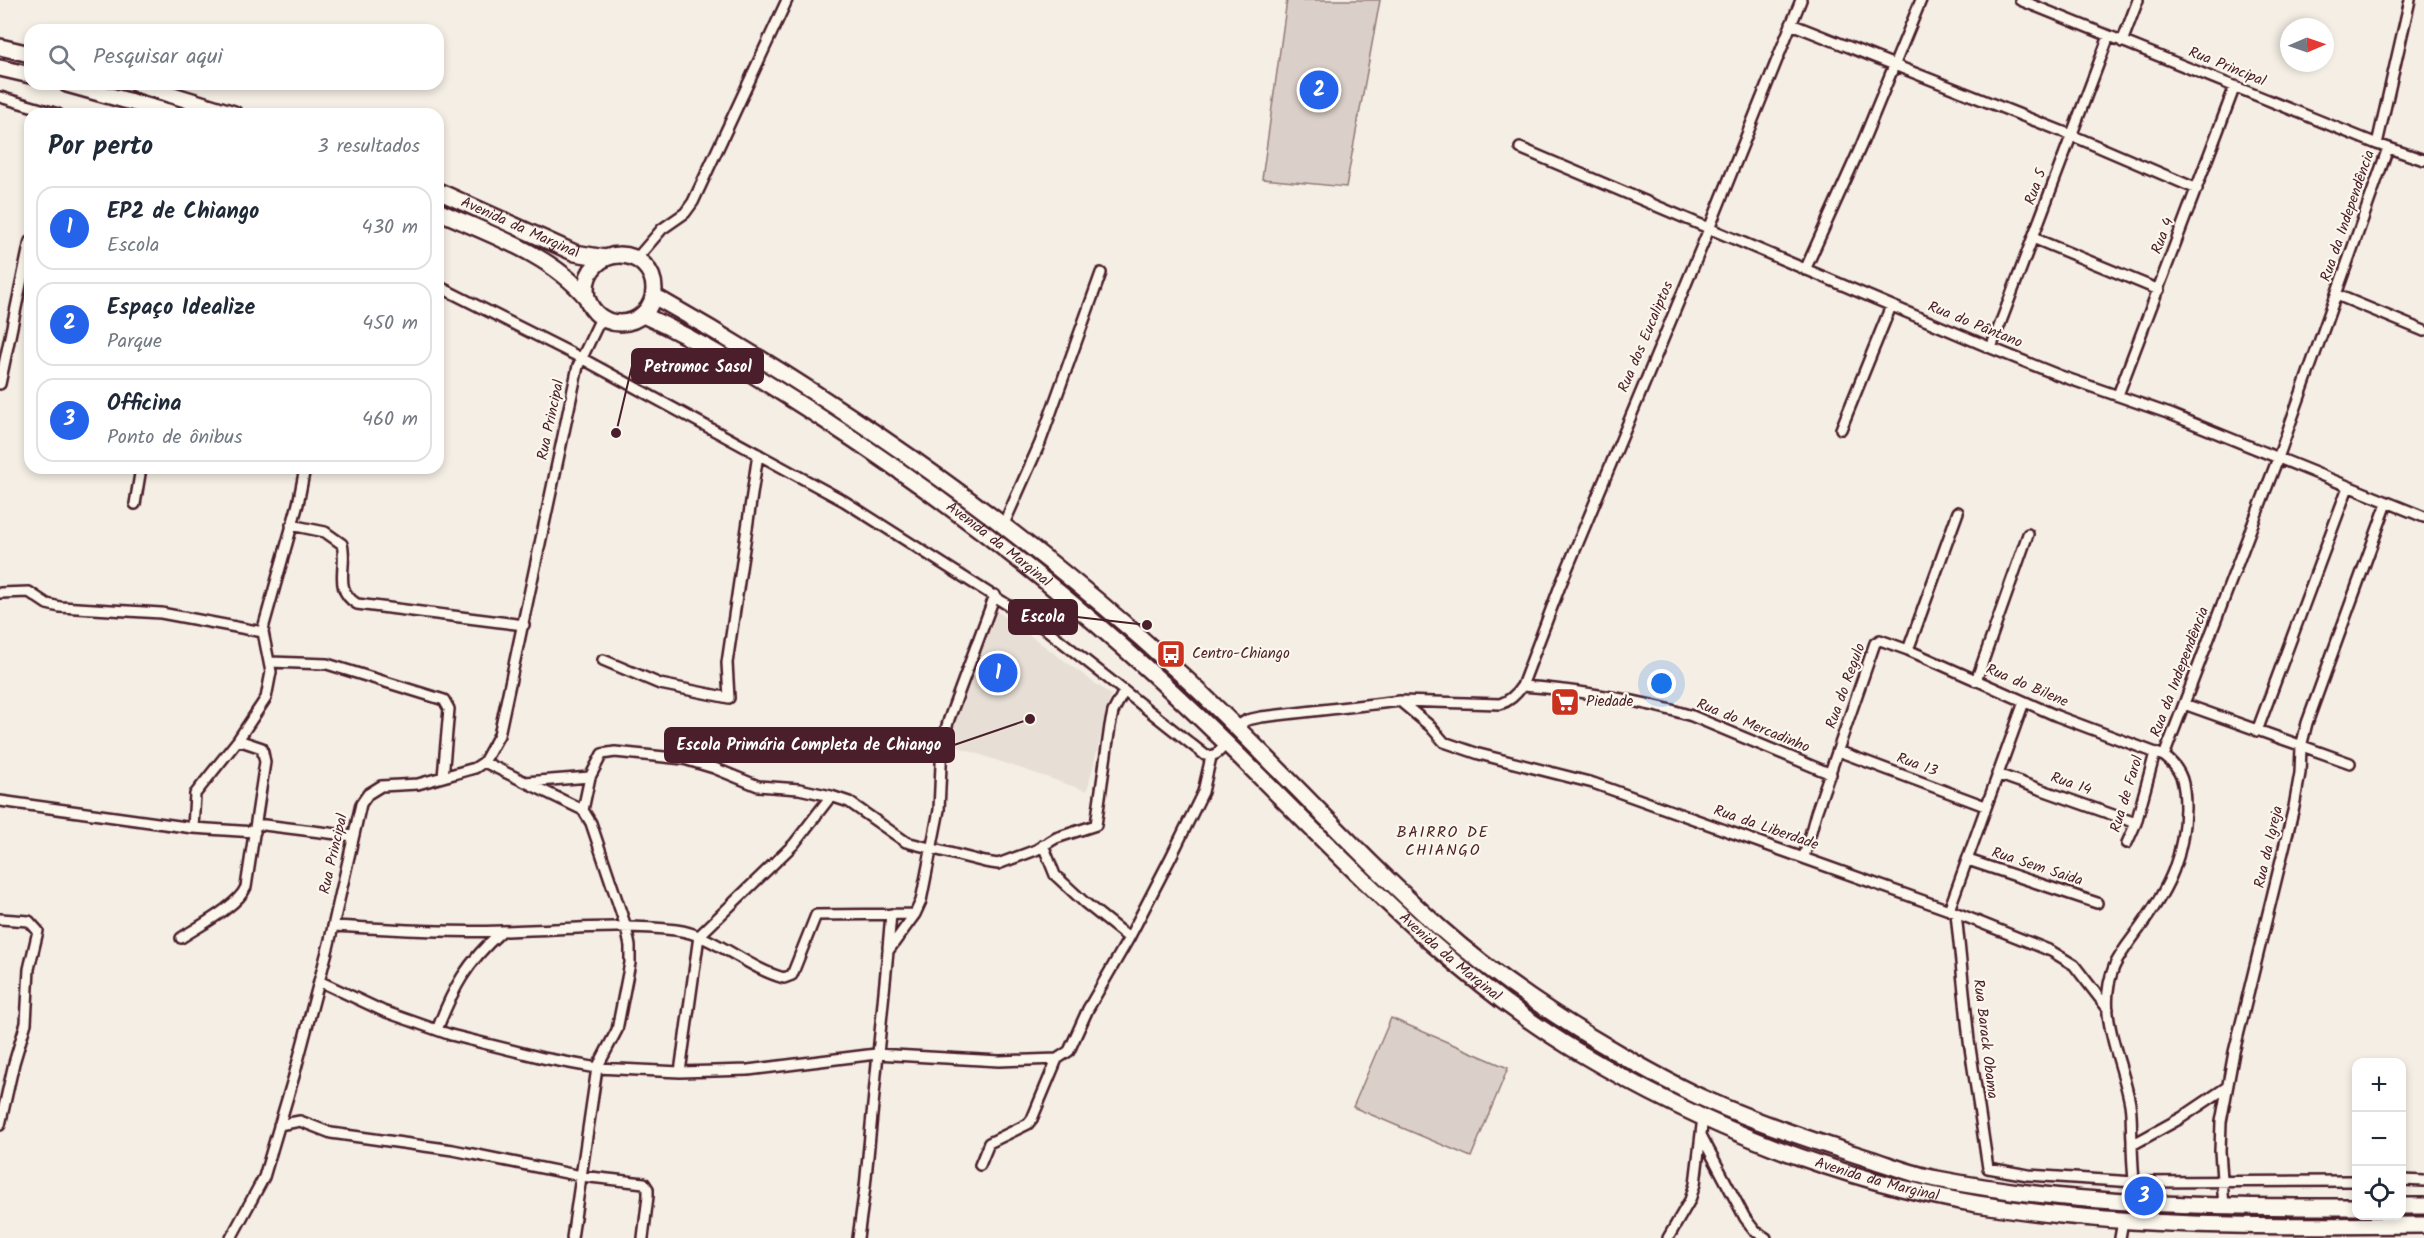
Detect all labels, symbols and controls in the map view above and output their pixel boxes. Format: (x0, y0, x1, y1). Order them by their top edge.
north arrow (2280, 18, 2334, 72)
search box (24, 24, 444, 90)
text: Pesquisar aqui (93, 40, 223, 75)
icon: search (45, 41, 78, 74)
street label: Rua Principal (2185, 41, 2270, 94)
pin: 2 (1300, 68, 1338, 112)
text: Por perto (48, 126, 153, 168)
text: 3 resultados (317, 131, 420, 163)
street label: Rua da Independência (2314, 147, 2382, 285)
street label: Rua 5 (2018, 165, 2054, 209)
street label: Avenida da Marginal (457, 191, 581, 266)
text: EP2 de Chiango (107, 195, 259, 230)
text: 1 (66, 212, 73, 244)
text: 430 m (362, 212, 418, 244)
street label: Rua 4 (2145, 214, 2181, 258)
text: Escola (107, 230, 159, 262)
street label: Rua dos Eucaliptos (1612, 277, 1680, 396)
text: Espaço Idealize (107, 291, 255, 326)
street label: Rua do Pântano (1924, 295, 2026, 355)
text: 2 (64, 308, 75, 340)
text: 450 m (362, 308, 418, 340)
text: Parque (107, 326, 162, 358)
callout: Petromoc Sasol (632, 349, 763, 383)
text: Petromoc Sasol (644, 355, 752, 380)
street label: Rua Principal (531, 377, 571, 463)
text: Officina (107, 387, 181, 422)
text: 3 (64, 404, 75, 436)
text: 460 m (362, 404, 418, 436)
text: Ponto de ônibus (107, 422, 243, 454)
street label: Avenida da Marginal (941, 496, 1057, 594)
callout: Escola (1009, 600, 1077, 634)
street label: Rua da Independência (2144, 603, 2216, 741)
text: Escola (1021, 605, 1065, 630)
bus stop icon: Centro-Chiango (1155, 638, 1187, 670)
street label: Rua do Regulo (1819, 640, 1873, 732)
place label: Centro-Chiango (1192, 642, 1290, 666)
pin: 1 (978, 650, 1018, 696)
street label: Rua do Bilene (1982, 658, 2072, 714)
your location (1647, 669, 1676, 698)
supermarket icon: Piedade (1549, 686, 1581, 718)
place label: Piedade (1586, 690, 1633, 714)
street label: Rua do Mercadinho (1693, 692, 1814, 760)
callout: Escola Primária Completa de Chiango (665, 728, 954, 762)
text: Escola Primária Completa de Chiango (677, 733, 941, 758)
street label: Rua 13 (1893, 746, 1941, 784)
street label: Rua de Farol (2104, 752, 2150, 836)
street label: Rua 14 (2047, 766, 2095, 802)
street label: Rua da Liberdade (1710, 799, 1822, 857)
street label: Rua da Igreja (2248, 803, 2290, 891)
street label: Rua Principal (313, 811, 355, 897)
district label: BAIRRO DE CHIANGO (1397, 820, 1489, 863)
street label: Rua Sem Saida (1988, 841, 2086, 893)
street label: Avenida da Marginal (1393, 907, 1507, 1008)
street label: Rua Barack Obama (1966, 978, 2004, 1100)
map controls (2352, 1058, 2406, 1220)
button: + (2352, 1058, 2406, 1112)
button: − (2352, 1112, 2406, 1166)
street label: Avenida da Marginal (1812, 1151, 1942, 1208)
button: locate (2352, 1166, 2406, 1220)
pin: 3 (2124, 1174, 2164, 1218)

